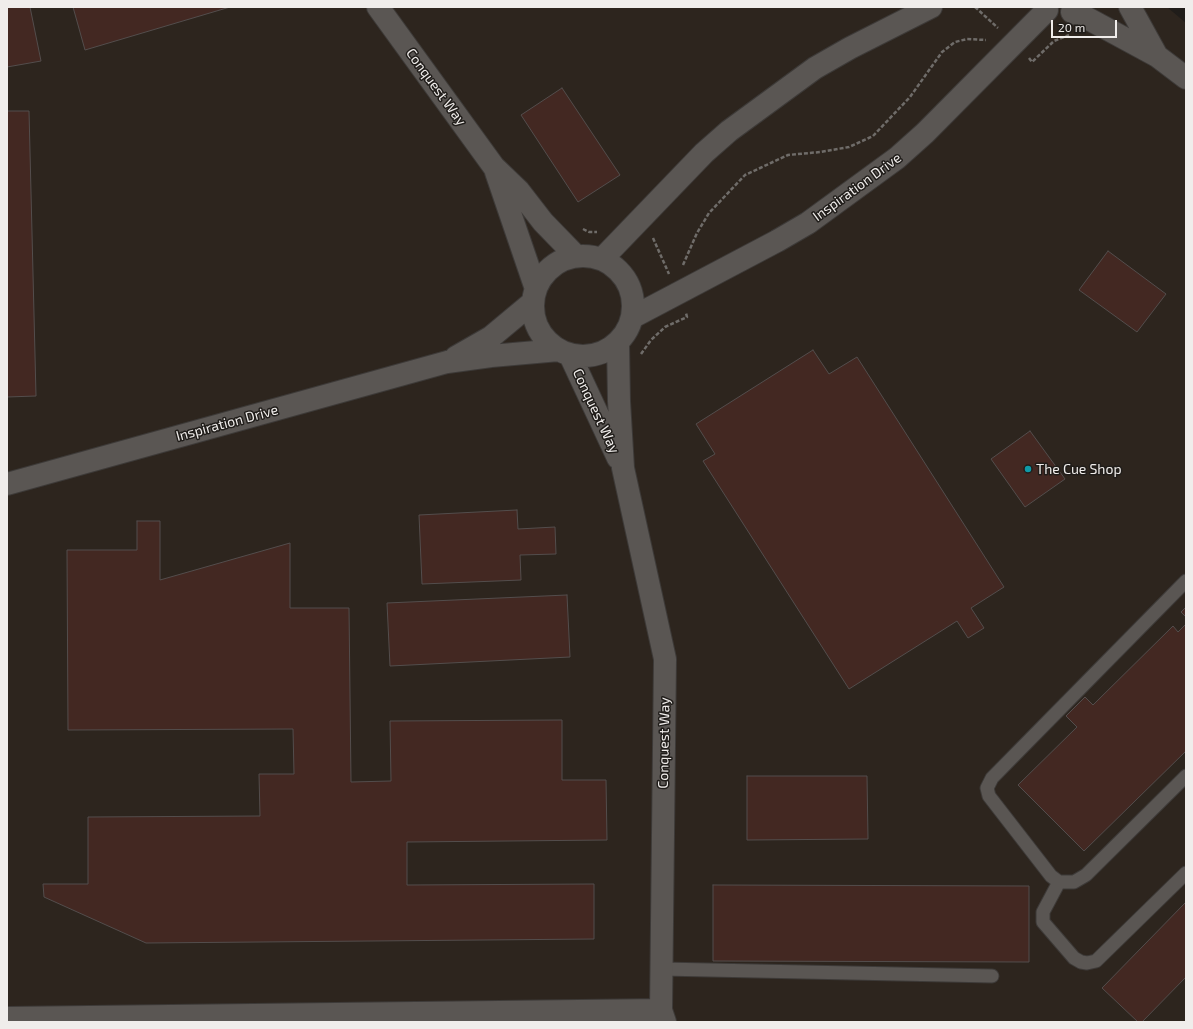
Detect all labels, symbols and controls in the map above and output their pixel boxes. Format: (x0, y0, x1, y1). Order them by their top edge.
scale bar (1053, 12, 1119, 38)
text: 20 m (1058, 20, 1085, 34)
street label: Conquest Way (402, 45, 470, 129)
street label: Inspiration Drive (810, 149, 904, 225)
street label: Conquest Way (569, 366, 623, 456)
street label: Inspiration Drive (174, 401, 280, 445)
place label: The Cue Shop (1036, 461, 1122, 477)
marker: The Cue Shop (1023, 464, 1033, 474)
street label: Conquest Way (655, 697, 673, 789)

